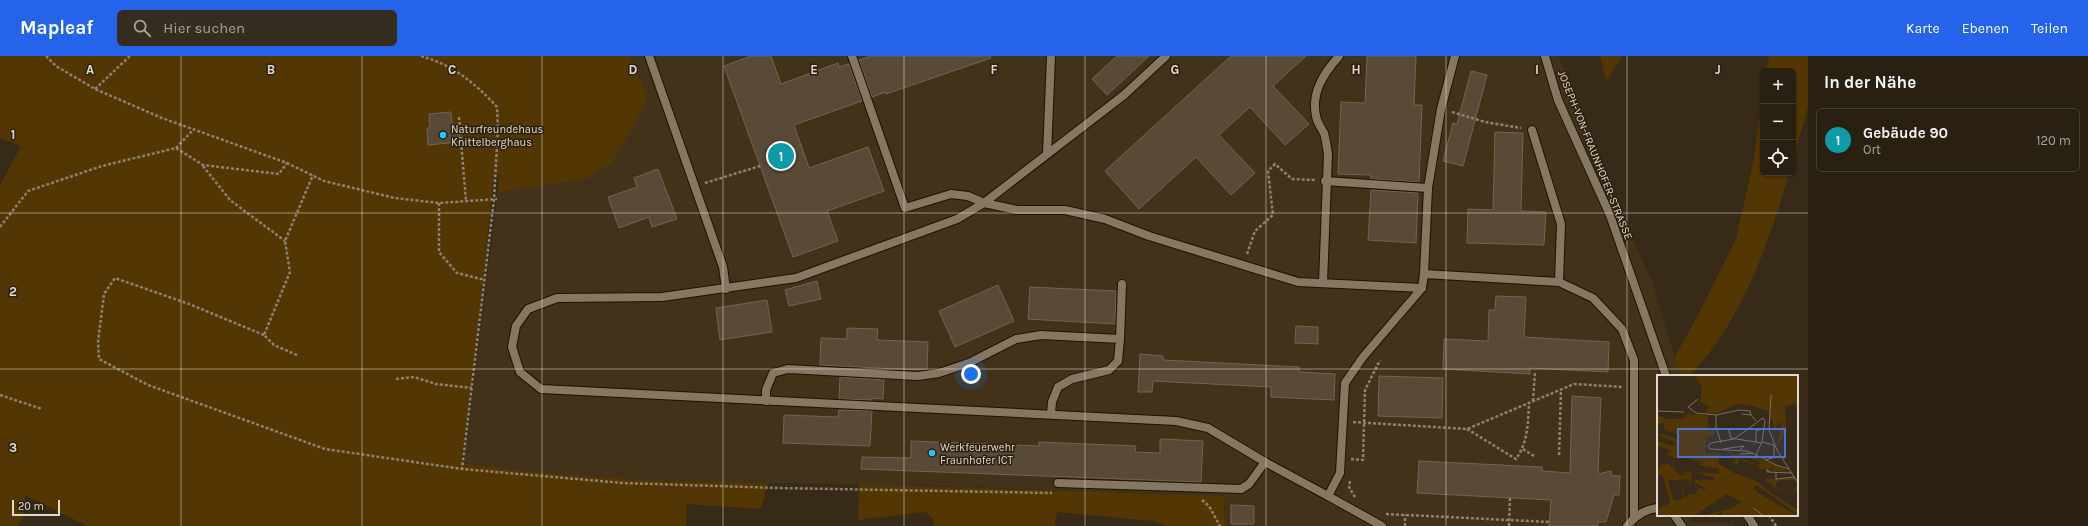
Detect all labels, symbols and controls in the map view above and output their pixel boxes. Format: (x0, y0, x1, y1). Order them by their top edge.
search box (117, 10, 397, 46)
text: Mapleaf (20, 17, 93, 39)
icon: search (131, 17, 153, 39)
text: Hier suchen (163, 19, 245, 37)
text: Karte (1906, 20, 1940, 37)
text: Ebenen (1962, 20, 2009, 37)
text: Teilen (2031, 20, 2068, 37)
text: A (86, 62, 94, 77)
text: B (267, 62, 275, 77)
text: C (448, 62, 456, 77)
text: D (629, 62, 638, 77)
text: E (810, 62, 818, 77)
text: F (990, 62, 998, 77)
text: G (1171, 62, 1179, 77)
text: H (1351, 62, 1361, 77)
text: I (1535, 62, 1539, 77)
text: J (1715, 62, 1721, 77)
street label: JOSEPH-VON-FRAUNHOFER-STRASSE (1555, 68, 1635, 242)
map controls (1760, 68, 1796, 176)
button: + (1760, 68, 1796, 104)
text: In der Nähe (1824, 72, 1916, 92)
button: − (1760, 104, 1796, 140)
place label: Naturfreundehaus Knittelberghaus (451, 123, 544, 149)
text: Gebäude 90 (1863, 124, 1948, 142)
text: 1 (11, 127, 15, 142)
marker: Naturfreundehaus Knittelberghaus (438, 130, 448, 140)
text: 1 (1836, 133, 1840, 148)
text: 120 m (2036, 133, 2071, 148)
button: locate (1760, 140, 1796, 176)
pin: 1 (768, 141, 794, 171)
text: Ort (1863, 142, 1881, 157)
text: 2 (9, 284, 17, 299)
your location (961, 364, 981, 384)
inset map (1657, 375, 1798, 516)
text: 3 (9, 440, 17, 455)
place label: Werkfeuerwehr Fraunhofer ICT (940, 441, 1015, 467)
marker: Werkfeuerwehr Fraunhofer ICT (927, 448, 937, 458)
scale bar (12, 498, 60, 517)
text: 20 m (18, 500, 44, 513)

